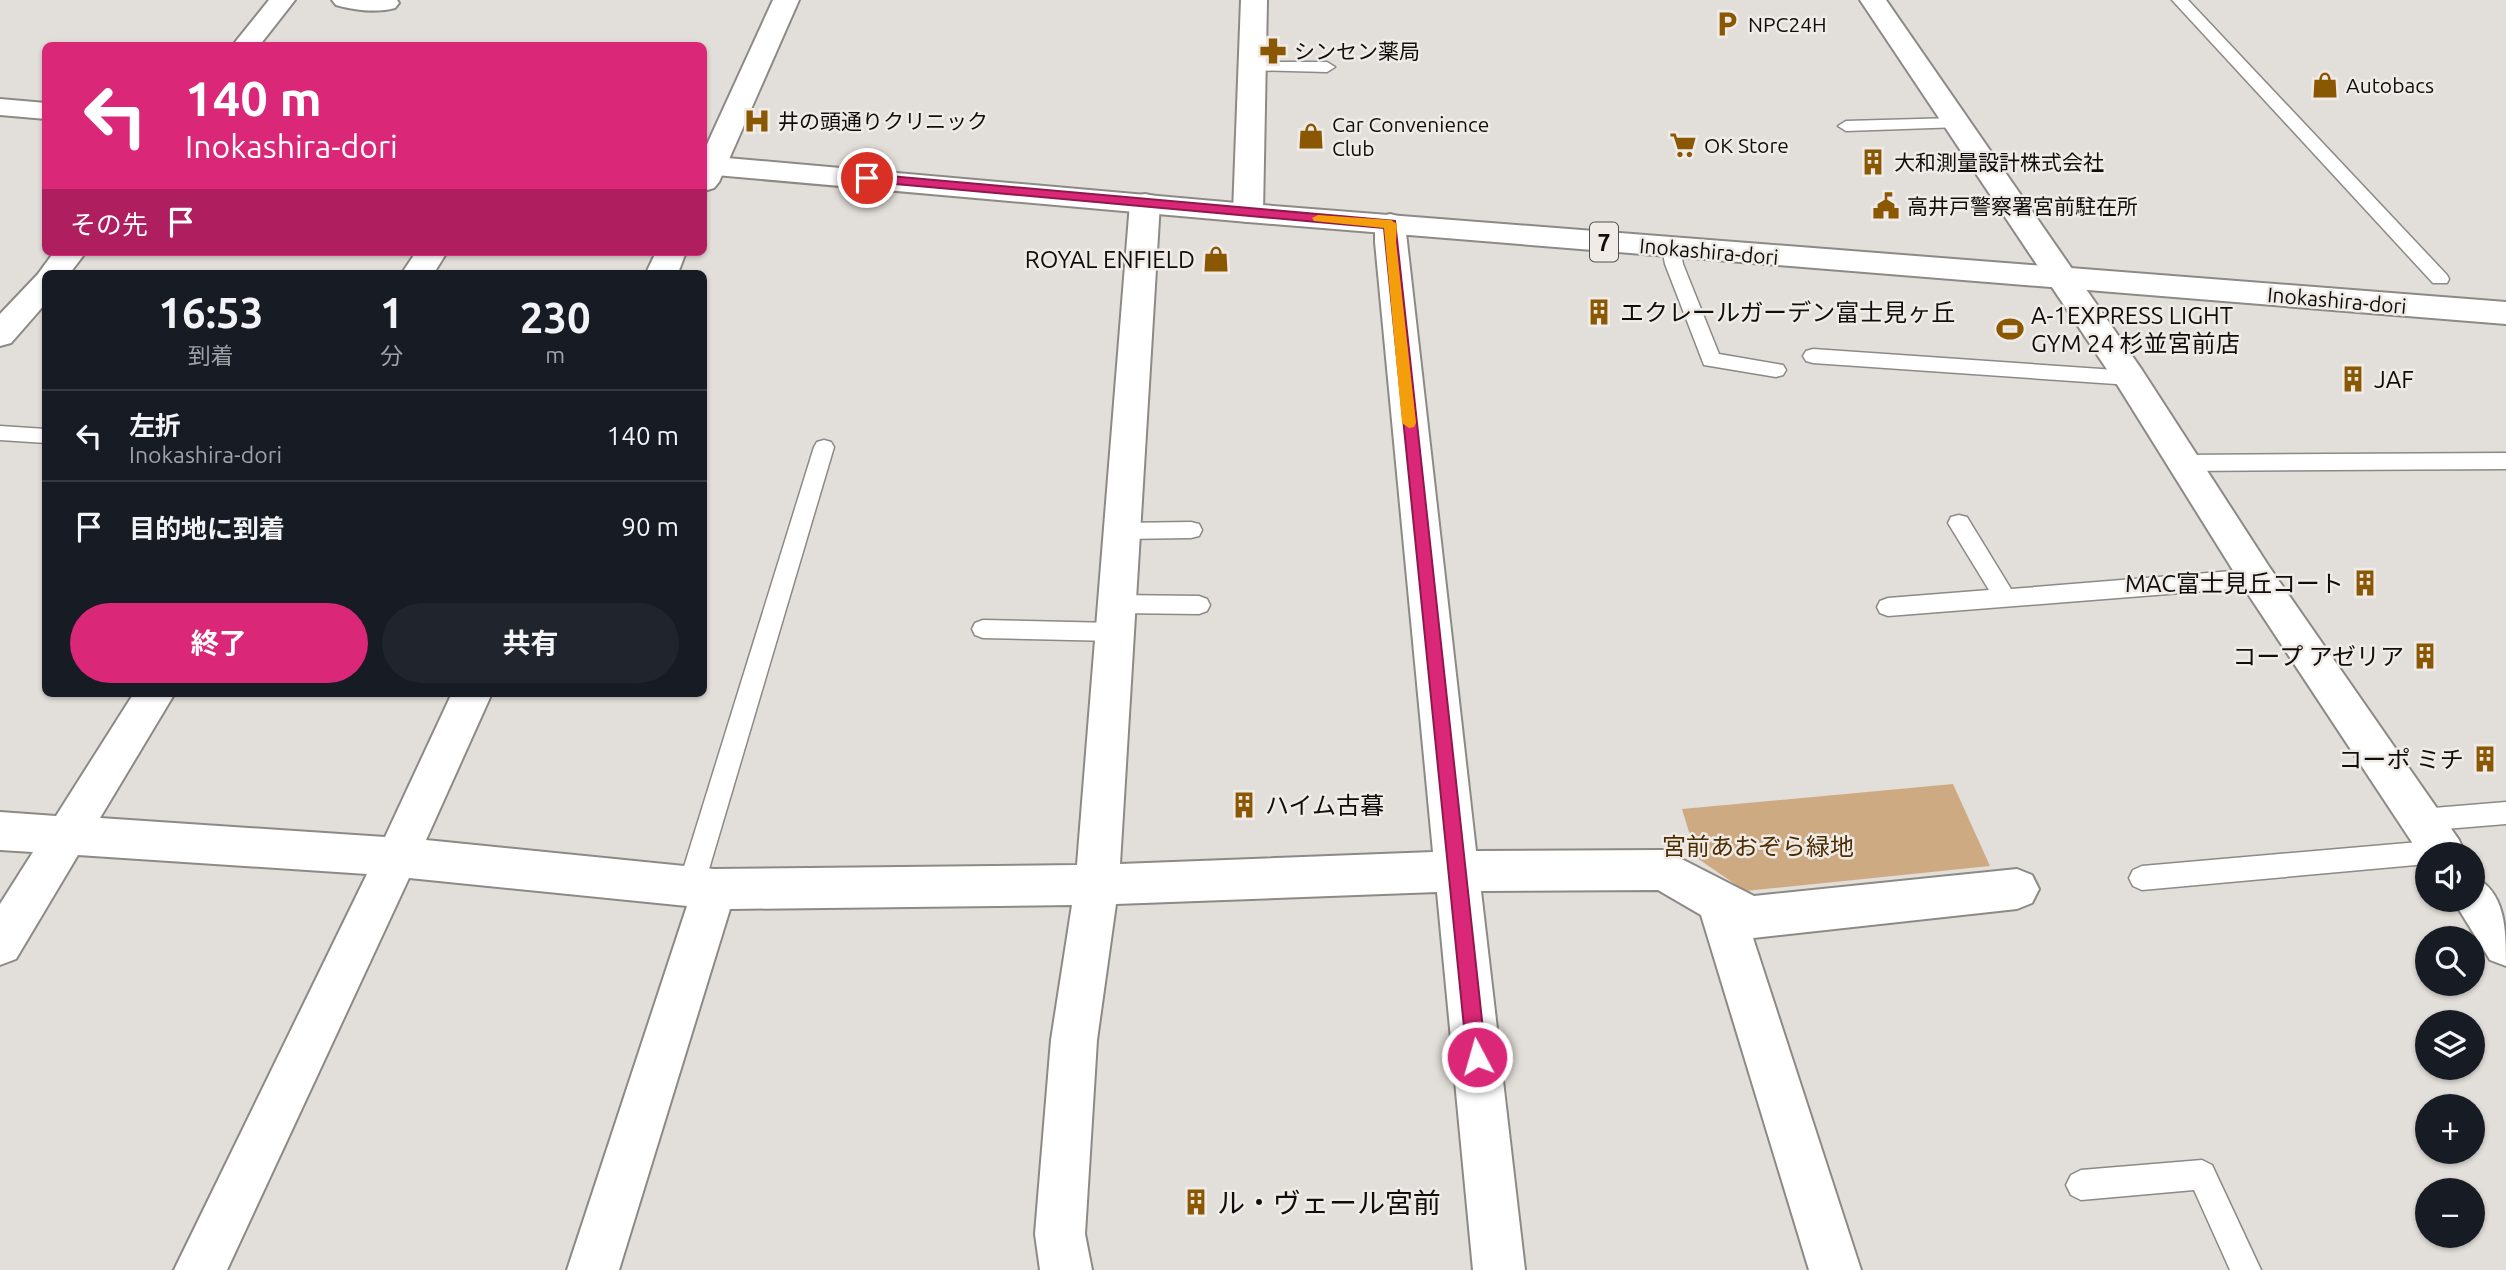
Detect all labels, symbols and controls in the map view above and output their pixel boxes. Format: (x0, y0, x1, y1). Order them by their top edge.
parking icon: NPC24H (1712, 9, 1742, 39)
place label: NPC24H (1748, 12, 1827, 36)
pharmacy icon: シンセン薬局 (1258, 36, 1288, 66)
place label: シンセン薬局 (1294, 39, 1420, 63)
icon: left (70, 70, 161, 161)
text: 140 m (185, 70, 322, 125)
shop icon: Autobacs (2310, 70, 2340, 100)
place label: Autobacs (2346, 73, 2434, 97)
hospital icon: 井の頭通りクリニック (742, 106, 772, 136)
place label: 井の頭通りクリニック (778, 109, 988, 133)
place label: Car Convenience Club (1332, 112, 1489, 160)
shop icon: Car Convenience Club (1296, 121, 1326, 151)
text: Inokashira-dori (185, 128, 398, 164)
supermarket icon: OK Store (1668, 130, 1698, 160)
place label: OK Store (1704, 133, 1789, 157)
building icon: 大和測量設計株式会社 (1858, 147, 1888, 177)
pin (837, 148, 897, 208)
place label: 大和測量設計株式会社 (1894, 150, 2104, 174)
icon: arrive (848, 159, 886, 197)
public building icon: 高井戸警察署宮前駐在所 (1871, 191, 1901, 221)
place label: 高井戸警察署宮前駐在所 (1907, 194, 2138, 218)
icon: arrive (162, 203, 200, 241)
text: その先 (70, 210, 148, 239)
road number: 7 (1590, 222, 1618, 262)
street label: Inokashira-dori (1638, 233, 1780, 269)
shop icon: ROYAL ENFIELD (1201, 244, 1231, 274)
place label: ROYAL ENFIELD (1025, 246, 1195, 273)
street label: Inokashira-dori (2266, 282, 2408, 318)
text: 16:53 (158, 289, 263, 336)
text: 1 (380, 289, 403, 336)
text: 230 (520, 294, 591, 341)
building icon: エクレールガーデン富士見ヶ丘 (1584, 297, 1614, 327)
place label: エクレールガーデン富士見ヶ丘 (1620, 299, 1955, 326)
place label: A-1EXPRESS LIGHT GYM 24 杉並宮前店 (2031, 302, 2240, 357)
sports icon: A-1EXPRESS LIGHT GYM 24 杉並宮前店 (1995, 314, 2025, 344)
text: m (545, 342, 565, 367)
text: 到着 (188, 343, 234, 368)
text: 分 (380, 343, 403, 368)
building icon: JAF (2338, 364, 2368, 394)
place label: JAF (2374, 366, 2414, 393)
text: 左折 (129, 411, 181, 440)
icon: left (70, 417, 108, 455)
text: 140 m (607, 421, 679, 450)
text: Inokashira-dori (129, 442, 282, 467)
icon: arrive (70, 508, 108, 546)
text: 90 m (621, 512, 679, 541)
text: 目的地に到着 (129, 514, 285, 543)
building icon: MAC富士見丘コート (2350, 568, 2380, 598)
place label: MAC富士見丘コート (2125, 570, 2344, 597)
button: 終了 (70, 603, 368, 683)
button: 共有 (382, 603, 679, 683)
building icon: コープ アゼリア (2410, 641, 2440, 671)
place label: コープ アゼリア (2232, 643, 2404, 670)
building icon: コーポ ミチ (2470, 744, 2500, 774)
place label: コーポ ミチ (2339, 746, 2464, 773)
building icon: ハイム古暮 (1229, 790, 1259, 820)
place label: ハイム古暮 (1265, 792, 1384, 819)
park label: 宮前あおぞら緑地 (1662, 833, 1854, 860)
map controls (2415, 842, 2485, 1248)
button: sound (2415, 842, 2485, 912)
button: search (2415, 926, 2485, 996)
button: layers (2415, 1010, 2485, 1080)
position arrow (1440, 1020, 1514, 1094)
button: + (2415, 1094, 2485, 1164)
button: − (2415, 1178, 2485, 1248)
building icon: ル・ヴェール宮前 (1181, 1187, 1211, 1217)
place label: ル・ヴェール宮前 (1217, 1187, 1441, 1218)

